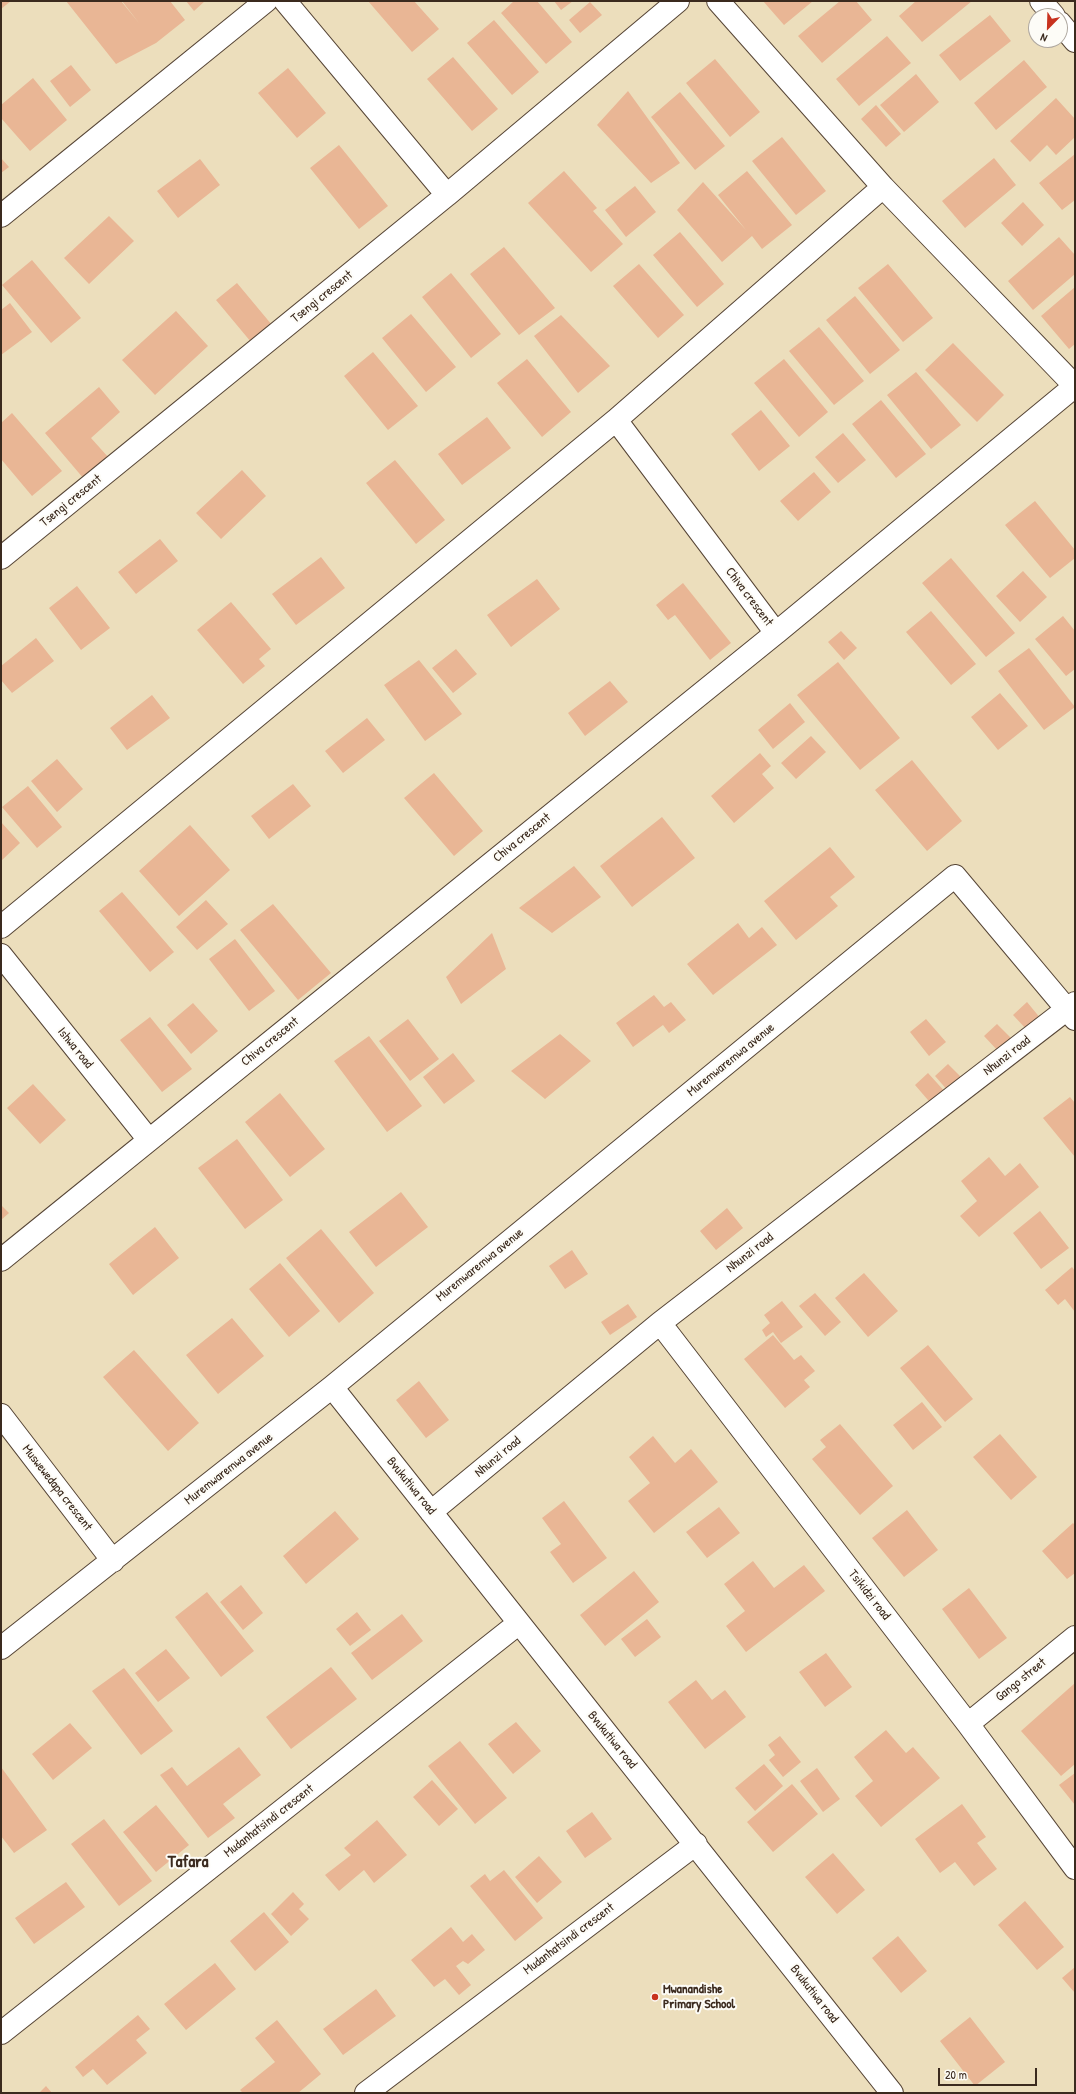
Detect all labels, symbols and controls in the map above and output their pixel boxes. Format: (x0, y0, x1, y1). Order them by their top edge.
north arrow (1028, 8, 1068, 48)
text: N (1038, 31, 1049, 46)
street label: Tsengi crescent (288, 267, 356, 327)
street label: Tsengi crescent (37, 471, 105, 531)
street label: Chiva crescent (722, 565, 776, 629)
street label: Chiva crescent (490, 810, 554, 866)
street label: Chiva crescent (238, 1014, 302, 1070)
street label: Muremwaremwa avenue (684, 1020, 778, 1100)
street label: Ishwa road (54, 1024, 96, 1072)
street label: Nhunzi road (980, 1033, 1034, 1079)
street label: Muremwaremwa avenue (433, 1225, 527, 1305)
street label: Nhunzi road (723, 1230, 777, 1276)
street label: Muremwaremwa avenue (182, 1430, 276, 1508)
street label: Nhunzi road (472, 1433, 524, 1481)
street label: Muswewedapa crescent (19, 1442, 95, 1534)
street label: Bvukutiwa road (383, 1454, 439, 1518)
street label: Tsikidzi road (845, 1567, 893, 1623)
street label: Gango street (993, 1655, 1049, 1705)
street label: Bvukutiwa road (584, 1708, 640, 1772)
street label: Mudanhatsindi crescent (221, 1781, 317, 1861)
district label: Tafara (168, 1852, 208, 1872)
street label: Mudanhatsindi crescent (521, 1900, 617, 1978)
street label: Bvukutiwa road (786, 1962, 842, 2026)
place label: Mwanandishe Primary School (663, 1982, 735, 2013)
marker: Mwanandishe Primary School (650, 1992, 660, 2002)
scale bar (940, 2060, 1039, 2086)
text: 20 m (945, 2066, 967, 2083)

